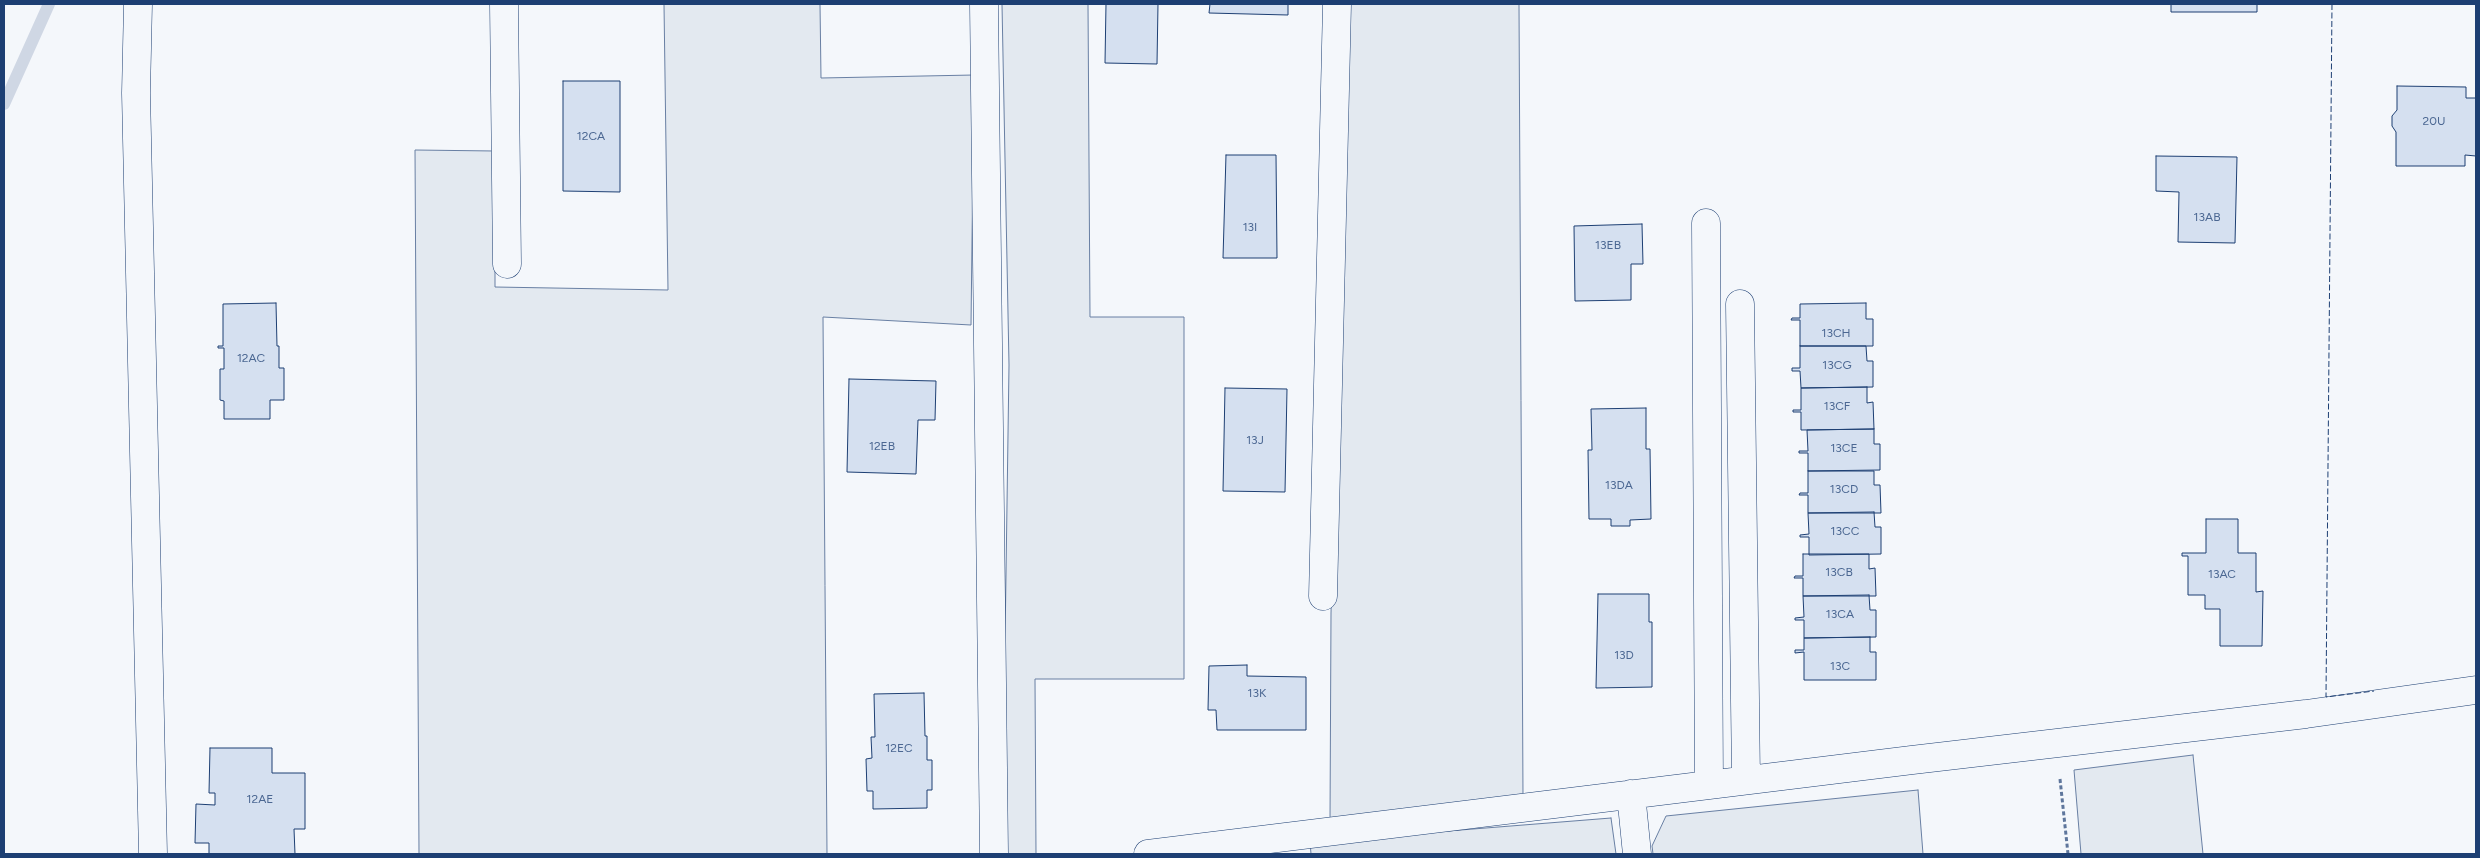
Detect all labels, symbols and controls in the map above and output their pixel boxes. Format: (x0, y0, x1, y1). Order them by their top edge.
house number: 20U (2423, 114, 2445, 128)
house number: 12CA (577, 129, 605, 143)
house number: 13AB (2194, 210, 2220, 224)
house number: 13I (1243, 220, 1257, 234)
house number: 13EB (1595, 238, 1621, 252)
house number: 13CH (1821, 326, 1851, 340)
house number: 12AC (237, 351, 265, 365)
house number: 13CG (1822, 358, 1852, 372)
house number: 13CF (1824, 399, 1850, 413)
house number: 13J (1246, 433, 1264, 447)
house number: 12EB (869, 439, 895, 453)
house number: 13CE (1830, 441, 1858, 455)
house number: 13DA (1605, 478, 1633, 492)
house number: 13CD (1830, 482, 1858, 496)
house number: 13CC (1831, 524, 1859, 538)
house number: 13CB (1825, 565, 1853, 579)
house number: 13AC (2208, 567, 2236, 581)
house number: 13CA (1826, 607, 1854, 621)
house number: 13D (1614, 648, 1634, 662)
house number: 13C (1830, 659, 1850, 673)
house number: 13K (1248, 686, 1266, 700)
house number: 12EC (885, 741, 913, 755)
house number: 12AE (247, 792, 273, 806)

